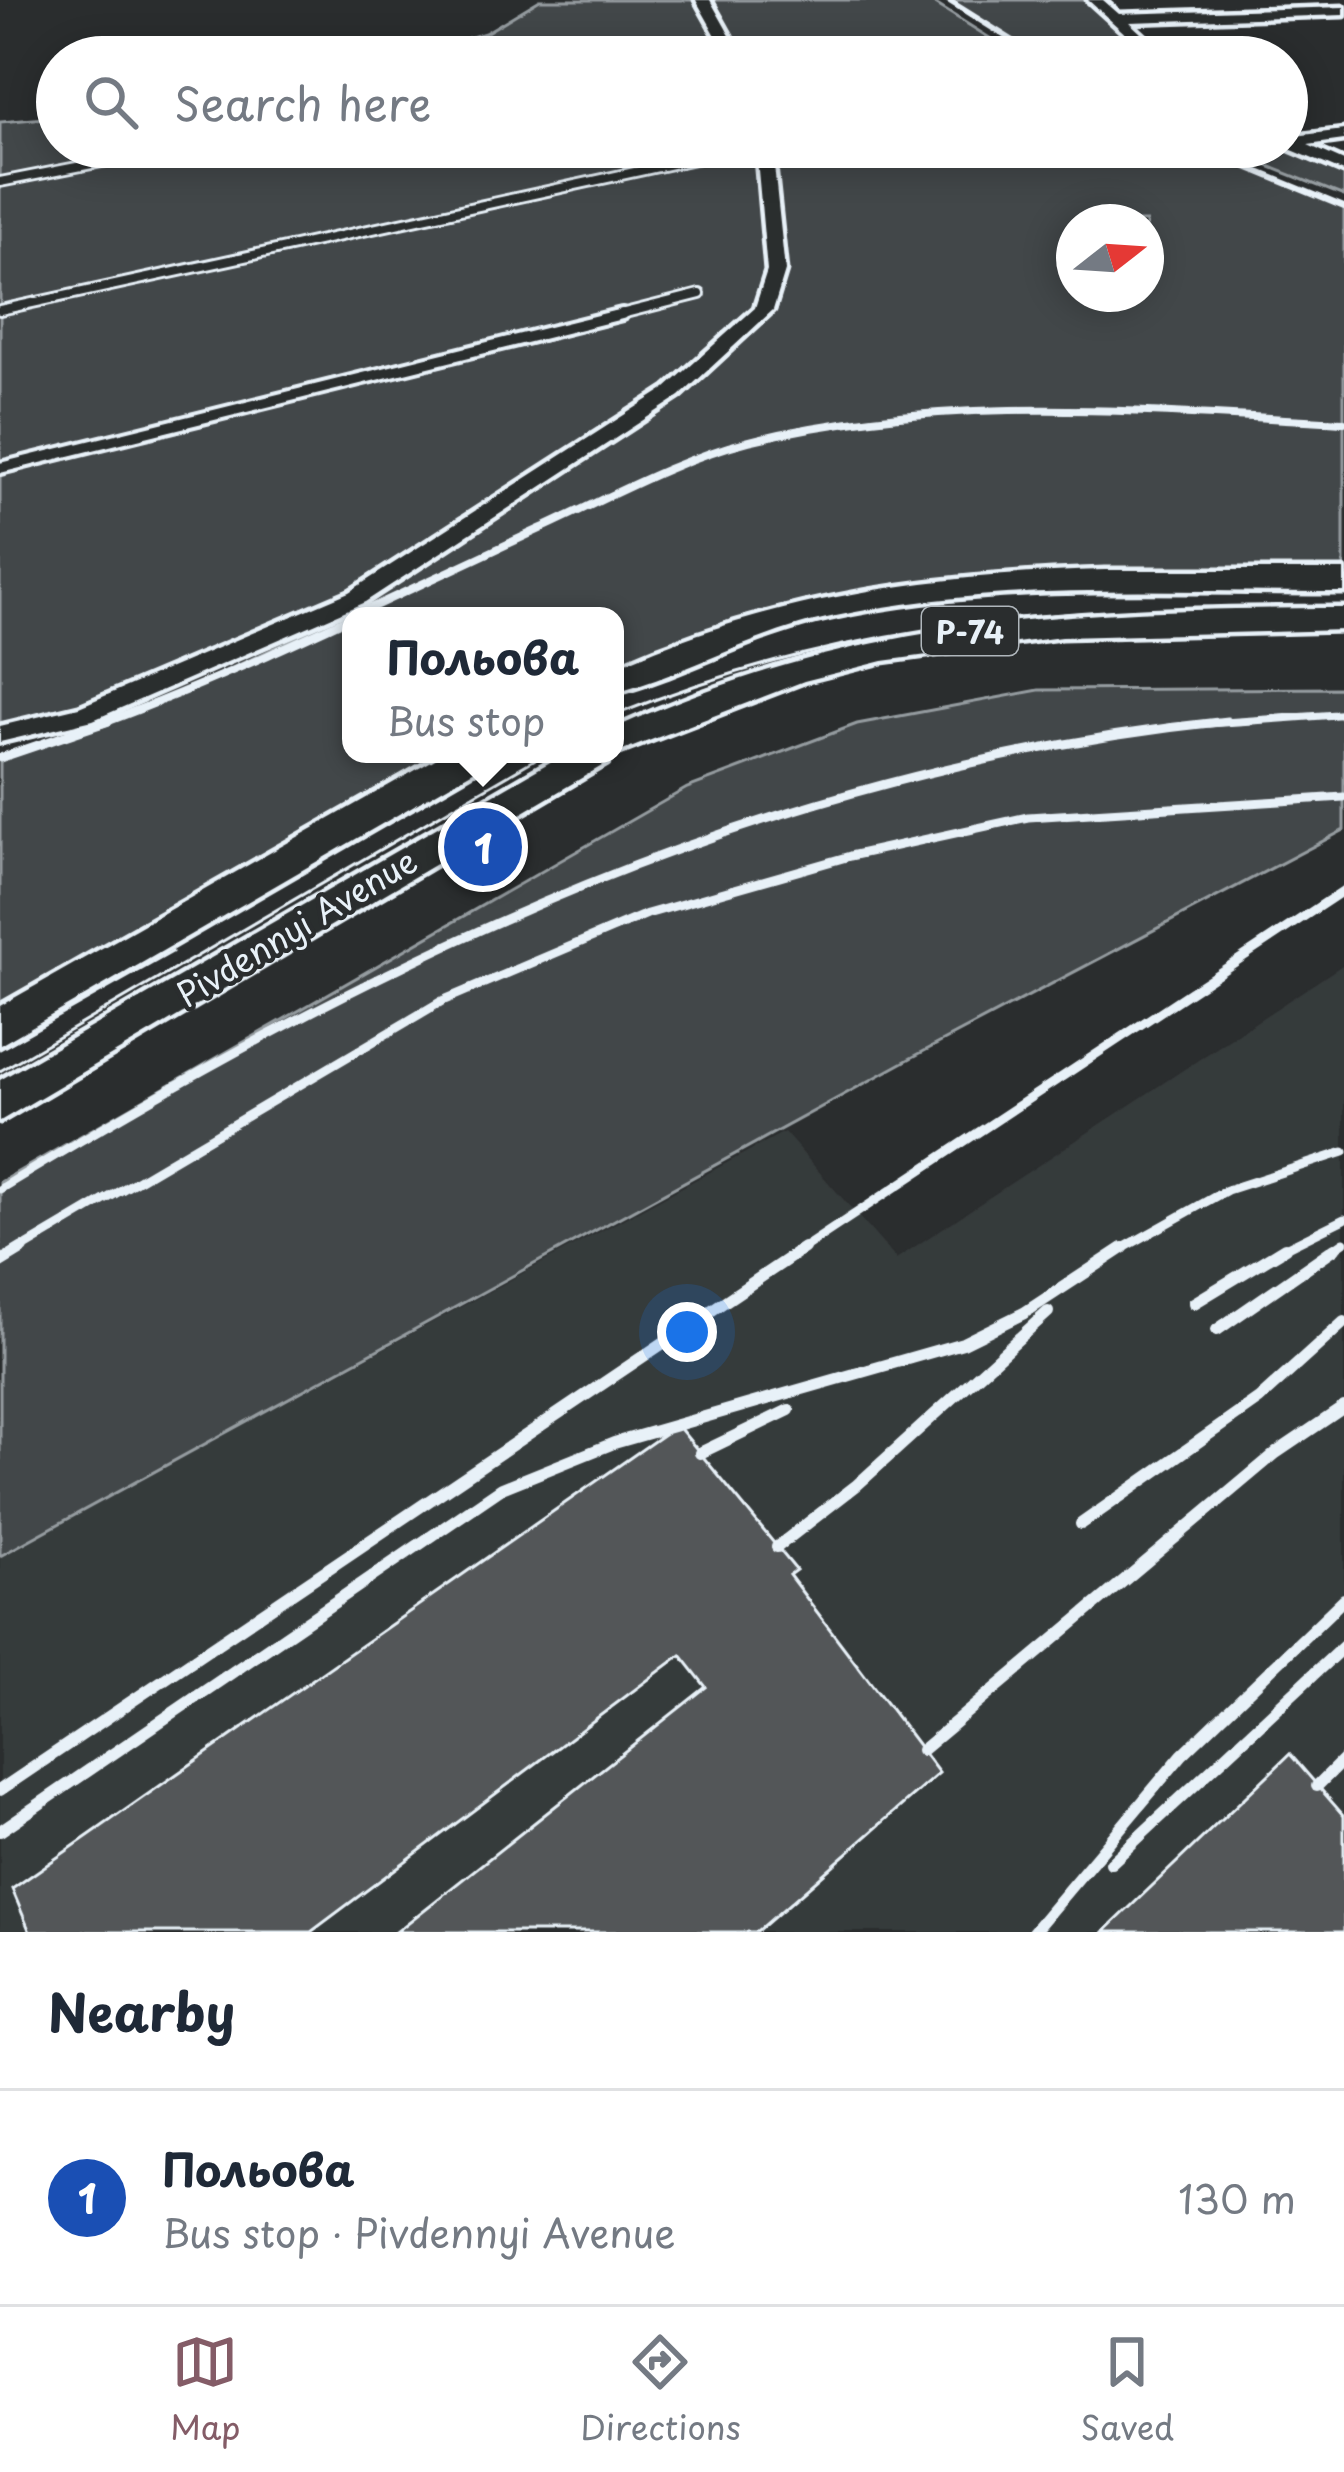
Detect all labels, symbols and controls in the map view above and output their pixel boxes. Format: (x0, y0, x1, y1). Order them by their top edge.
search box (36, 36, 1308, 168)
text: Search here (174, 68, 431, 136)
icon: search (78, 69, 144, 135)
north arrow (1056, 204, 1164, 312)
popup (342, 607, 624, 763)
road number: Р-74 (922, 607, 1018, 655)
text: Польова (387, 622, 579, 690)
text: Bus stop (387, 690, 545, 749)
pin: 1 (444, 802, 522, 892)
street label: Pivdennyi Avenue (166, 834, 426, 1018)
your location (657, 1302, 717, 1362)
text: Nearby (48, 1972, 235, 2049)
text: Польова (162, 2134, 355, 2202)
text: 1 (78, 2168, 96, 2227)
text: 130 m (1178, 2168, 1296, 2227)
text: Bus stop · Pivdennyi Avenue (162, 2202, 676, 2261)
tab: Map (170, 2329, 240, 2451)
tab: Directions (580, 2329, 741, 2451)
tab: Saved (1080, 2329, 1174, 2451)

